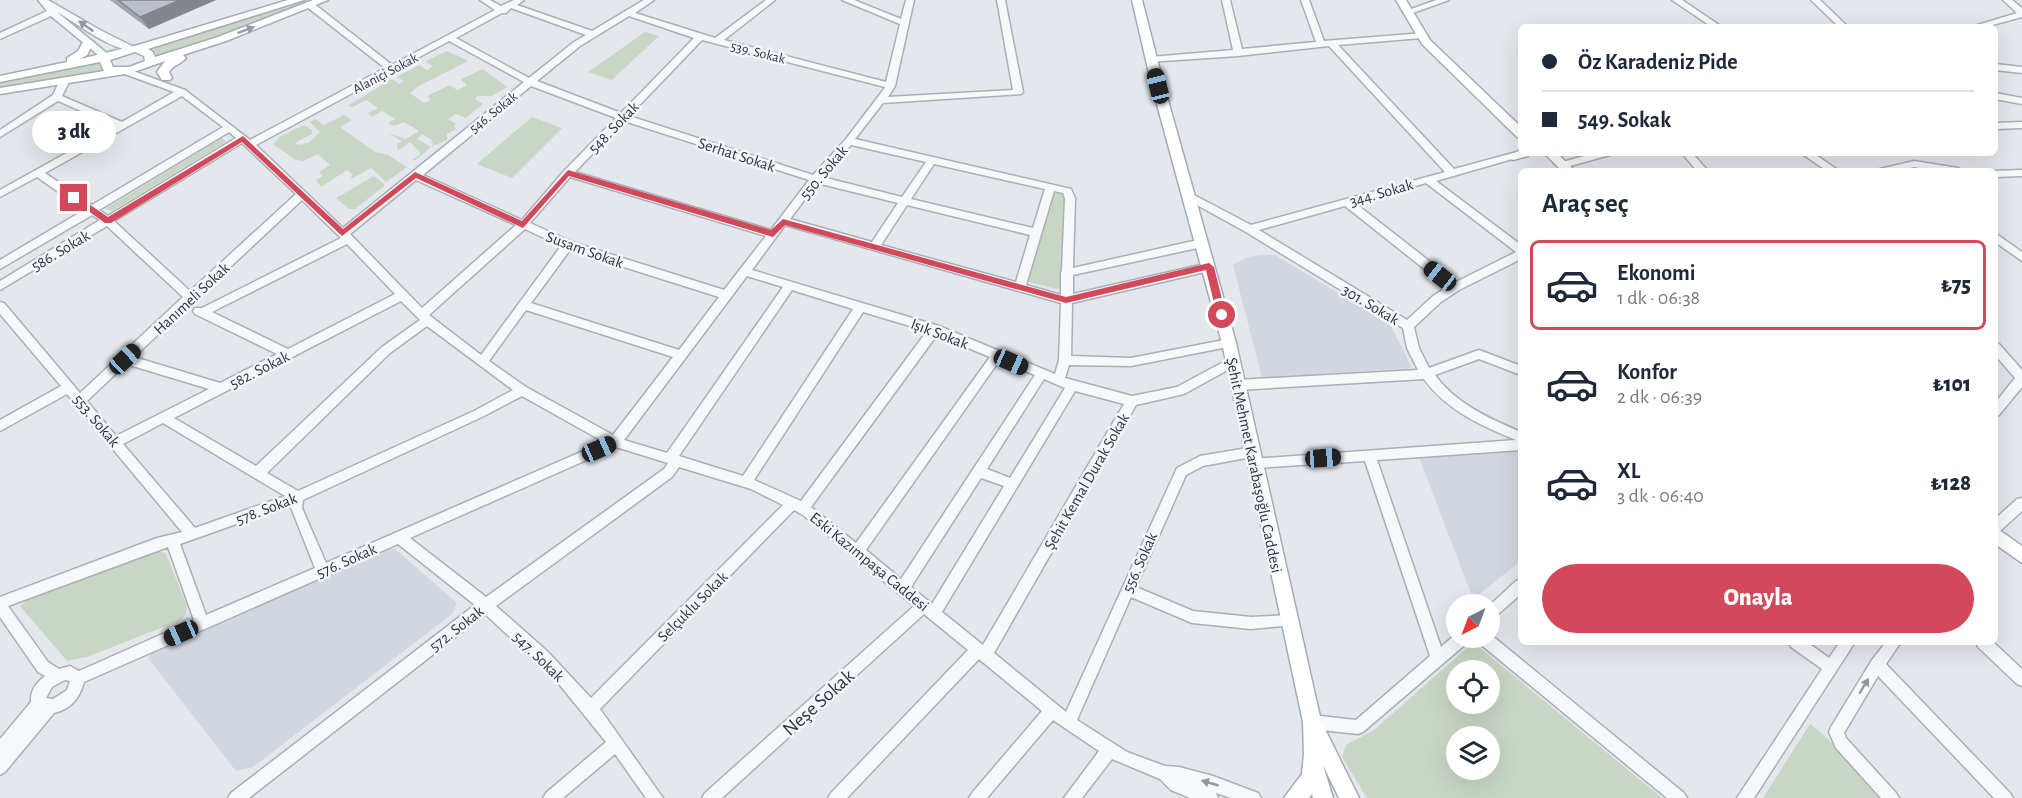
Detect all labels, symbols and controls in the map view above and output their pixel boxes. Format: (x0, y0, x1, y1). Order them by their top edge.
one-way arrow (79, 20, 95, 32)
one-way arrow (238, 25, 256, 35)
street label: 539. Sokak (729, 39, 787, 67)
street label: Alaniçi Sokak (351, 51, 421, 97)
text: Öz Karadeniz Pide (1578, 51, 1738, 73)
car (1145, 66, 1171, 106)
street label: 546. Sokak (467, 89, 521, 136)
street label: 548. Sokak (585, 98, 643, 157)
text: 549. Sokak (1578, 109, 1671, 131)
callout: 3 dk (32, 111, 116, 153)
text: 3 dk (58, 122, 90, 142)
street label: Serhat Sokak (696, 135, 778, 175)
street label: 550. Sokak (797, 142, 851, 203)
street label: 344. Sokak (1348, 176, 1415, 210)
route end (60, 184, 87, 211)
text: Araç seç (1542, 190, 1628, 217)
street label: 586. Sokak (29, 227, 93, 274)
street label: Susam Sokak (544, 229, 626, 272)
car (1420, 258, 1460, 294)
icon: car (1545, 258, 1599, 312)
street label: Hanımeli Sokak (151, 259, 233, 338)
text: Ekonomi (1617, 262, 1696, 284)
text: ₺75 (1941, 274, 1971, 296)
street label: 301. Sokak (1339, 282, 1402, 328)
text: 1 dk · 06:38 (1617, 288, 1700, 308)
route start (1208, 301, 1235, 328)
street label: Işık Sokak (909, 316, 971, 352)
car (106, 340, 144, 378)
car (991, 346, 1031, 378)
street label: 582. Sokak (227, 348, 292, 392)
street label: Şehit Mehmet Karabaşoğlu Caddesi (1223, 356, 1285, 574)
icon: car (1545, 357, 1599, 411)
text: Konfor (1617, 361, 1677, 383)
text: ₺101 (1933, 373, 1971, 395)
text: 2 dk · 06:39 (1617, 387, 1702, 407)
street label: 553. Sokak (70, 391, 123, 450)
street label: Şehit Kemal Durak Sokak (1041, 410, 1133, 552)
car (579, 433, 619, 465)
car (1304, 448, 1342, 468)
icon: car (1545, 456, 1599, 510)
text: XL (1617, 460, 1640, 482)
text: ₺128 (1931, 472, 1971, 494)
text: 3 dk · 06:40 (1617, 486, 1704, 506)
street label: 578. Sokak (234, 490, 300, 528)
street label: Eski Kazımpaşa Caddesi (807, 509, 932, 614)
street label: 556. Sokak (1120, 529, 1161, 595)
street label: 576. Sokak (314, 540, 380, 581)
button: Onayla (1542, 564, 1974, 633)
street label: Selçuklu Sokak (655, 568, 731, 645)
north arrow (1446, 594, 1500, 648)
map controls (1446, 594, 1500, 780)
street label: 572. Sokak (427, 602, 487, 655)
car (161, 617, 201, 649)
street label: 547. Sokak (510, 629, 567, 685)
button: locate (1446, 660, 1500, 714)
street label: Neşe Sokak (779, 666, 858, 740)
one-way arrow (1859, 678, 1870, 694)
button: layers (1446, 726, 1500, 780)
one-way arrow (1201, 778, 1219, 787)

